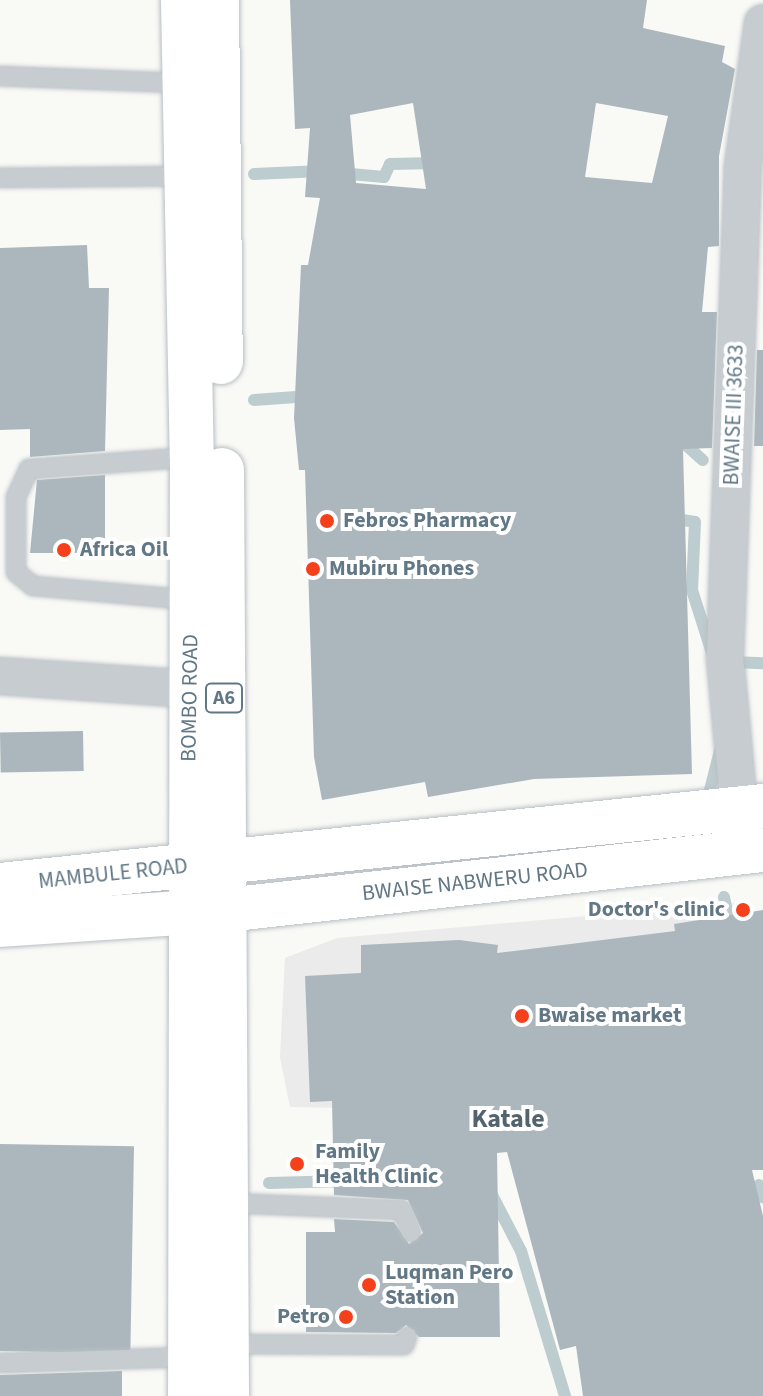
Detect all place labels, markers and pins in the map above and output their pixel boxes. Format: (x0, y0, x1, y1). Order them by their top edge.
place label: Febros Pharmacy (343, 508, 511, 534)
marker: Febros Pharmacy (318, 512, 336, 530)
place label: Africa Oil (80, 537, 168, 563)
marker: Africa Oil (55, 541, 73, 559)
place label: Mubiru Phones (329, 556, 474, 582)
marker: Mubiru Phones (304, 560, 322, 578)
place label: Doctor's clinic (588, 897, 725, 923)
marker: Doctor's clinic (732, 899, 754, 921)
place label: Bwaise market (538, 1003, 681, 1029)
marker: Bwaise market (513, 1007, 531, 1025)
place label: Family Health Clinic (315, 1138, 438, 1190)
marker: Family Health Clinic (286, 1153, 308, 1175)
place label: Luqman Pero Station (385, 1259, 514, 1310)
marker: Luqman Pero Station (360, 1276, 378, 1294)
place label: Petro (277, 1304, 330, 1330)
marker: Petro (337, 1308, 355, 1326)

